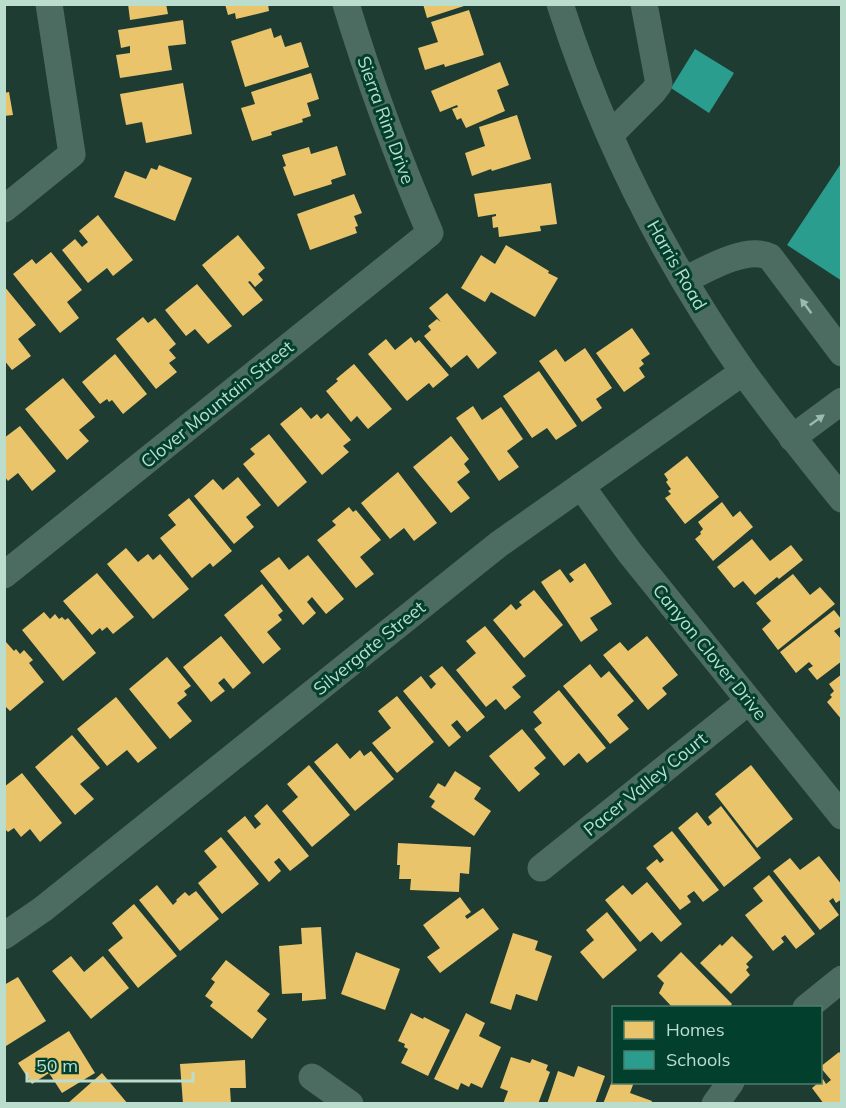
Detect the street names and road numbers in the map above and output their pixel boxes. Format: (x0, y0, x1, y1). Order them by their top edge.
street label: Sierra Rim Drive (352, 53, 420, 187)
street label: Harris Road (642, 216, 712, 314)
street label: Clover Mountain Street (136, 335, 298, 473)
street label: Canyon Clover Drive (648, 579, 772, 725)
street label: Silvergate Street (308, 596, 430, 700)
street label: Pacer Valley Court (579, 727, 711, 841)

